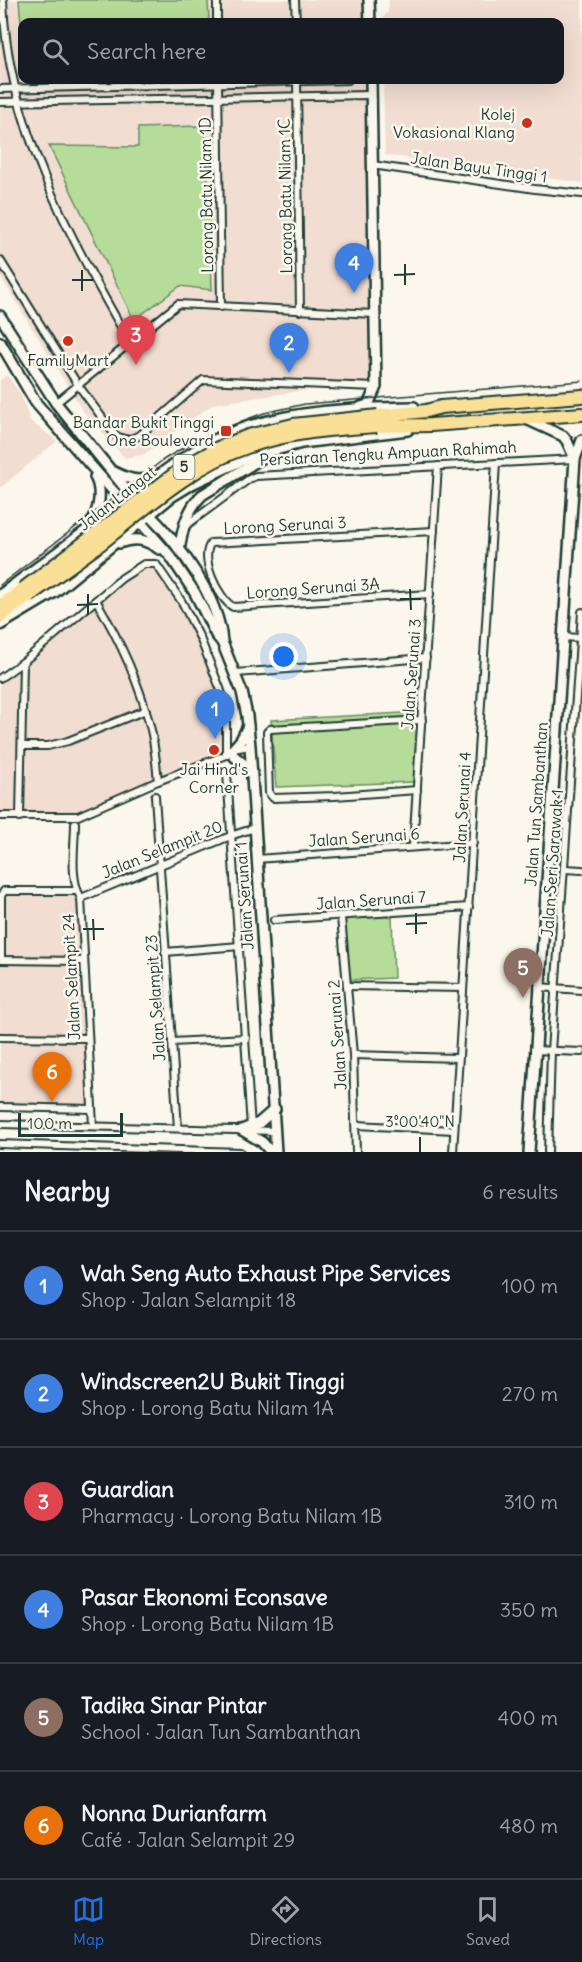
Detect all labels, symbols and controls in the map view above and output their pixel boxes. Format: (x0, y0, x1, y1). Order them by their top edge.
search box (18, 18, 564, 84)
icon: search (39, 35, 72, 68)
text: Search here (87, 37, 206, 65)
place label: Kolej Vokasional Klang (393, 104, 515, 142)
marker: Kolej Vokasional Klang (520, 116, 534, 130)
street label: Lorong Batu Nilam 1D (195, 117, 217, 273)
street label: Lorong Batu Nilam 1C (274, 118, 296, 274)
street label: Jalan Bayu Tinggi 1 (409, 148, 549, 186)
pin: 4 (334, 244, 374, 293)
pin: 3 (116, 316, 156, 365)
pin: 2 (270, 324, 308, 373)
marker: FamilyMart (61, 334, 75, 348)
place label: FamilyMart (27, 350, 109, 370)
place label: Bandar Bukit Tinggi One Boulevard (73, 412, 214, 450)
marker: Bandar Bukit Tinggi One Boulevard (219, 424, 233, 438)
street label: Persiaran Tengku Ampuan Rahimah (259, 436, 517, 470)
road number: 5 (174, 455, 195, 479)
street label: Jalan Langat (74, 461, 160, 535)
street label: Lorong Serunai 3 (223, 512, 347, 538)
street label: Lorong Serunai 3A (246, 573, 380, 603)
street label: Jalan Serunai 3 (397, 618, 425, 730)
your location (269, 642, 298, 671)
pin: 1 (196, 690, 234, 739)
street label: Jalan Tun Sambanthan (520, 721, 552, 887)
marker: Jai Hind's Corner (207, 743, 221, 757)
street label: Jalan Serunai 4 (449, 751, 475, 863)
place label: Jai Hind's Corner (180, 759, 248, 797)
street label: Jalan Seri Sarawak 1 (537, 788, 567, 938)
street label: Jalan Selampit 20 (99, 816, 225, 882)
street label: Jalan Serunai 6 (308, 823, 420, 851)
street label: Jalan Serunai 1 (230, 841, 258, 951)
street label: Jalan Serunai 7 (315, 886, 427, 914)
street label: Jalan Selampit 24 (58, 913, 84, 1041)
street label: Jalan Selampit 23 (141, 934, 169, 1062)
pin: 5 (504, 948, 542, 998)
street label: Jalan Serunai 2 (323, 979, 351, 1091)
pin: 6 (32, 1052, 72, 1102)
scale bar (18, 1110, 123, 1138)
text: 3°00'40"N (385, 1112, 455, 1131)
text: 100 m (27, 1113, 72, 1133)
text: Nearby (24, 1175, 110, 1208)
text: 6 results (482, 1179, 558, 1204)
text: Wah Seng Auto Exhaust Pipe Services (81, 1259, 450, 1287)
text: 1 (40, 1273, 47, 1298)
text: 100 m (501, 1273, 558, 1298)
text: Shop · Jalan Selampit 18 (81, 1287, 296, 1312)
text: Windscreen2U Bukit Tinggi (81, 1367, 345, 1395)
text: 2 (38, 1381, 49, 1406)
text: 270 m (502, 1381, 558, 1406)
text: Shop · Lorong Batu Nilam 1A (81, 1395, 334, 1420)
text: Guardian (81, 1475, 174, 1503)
text: 3 (38, 1489, 49, 1514)
text: 310 m (503, 1489, 558, 1514)
text: Pharmacy · Lorong Batu Nilam 1B (81, 1503, 382, 1528)
text: Pasar Ekonomi Econsave (81, 1583, 328, 1611)
text: 4 (38, 1597, 49, 1622)
text: 350 m (500, 1597, 558, 1622)
text: Shop · Lorong Batu Nilam 1B (81, 1611, 334, 1636)
text: Tadika Sinar Pintar (81, 1691, 267, 1719)
text: 5 (38, 1705, 49, 1730)
text: 400 m (498, 1705, 558, 1730)
text: School · Jalan Tun Sambanthan (81, 1719, 361, 1744)
text: Nonna Durianfarm (81, 1799, 267, 1827)
text: 6 (38, 1813, 49, 1838)
text: 480 m (499, 1813, 558, 1838)
text: Café · Jalan Selampit 29 (81, 1827, 295, 1852)
tab: Map (72, 1893, 105, 1949)
tab: Directions (249, 1893, 322, 1949)
tab: Saved (466, 1893, 510, 1949)

